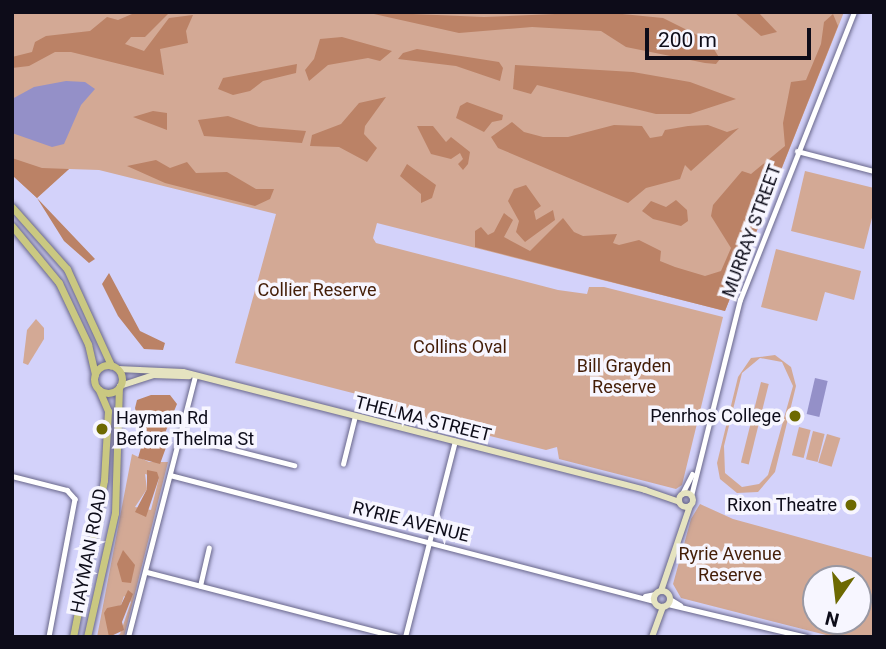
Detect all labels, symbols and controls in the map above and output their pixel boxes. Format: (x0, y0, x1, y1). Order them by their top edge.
scale bar (648, 14, 814, 58)
text: 200 m (658, 28, 717, 52)
street label: MURRAY STREET (718, 162, 786, 300)
park label: Collier Reserve (257, 279, 377, 301)
park label: Collins Oval (413, 336, 507, 358)
park label: Bill Grayden Reserve (577, 356, 671, 398)
street label: THELMA STREET (353, 392, 493, 446)
place label: Penrhos College (650, 405, 781, 427)
place label: Hayman Rd Before Thelma St (116, 408, 254, 450)
marker: Penrhos College (787, 408, 803, 424)
marker: Hayman Rd Before Thelma St (94, 421, 110, 437)
street label: HAYMAN ROAD (66, 487, 112, 615)
place label: Rixon Theatre (727, 494, 837, 516)
street label: RYRIE AVENUE (350, 497, 472, 547)
marker: Rixon Theatre (843, 497, 859, 513)
park label: Ryrie Avenue Reserve (679, 544, 781, 586)
north arrow (802, 565, 872, 635)
text: N (823, 606, 842, 632)

